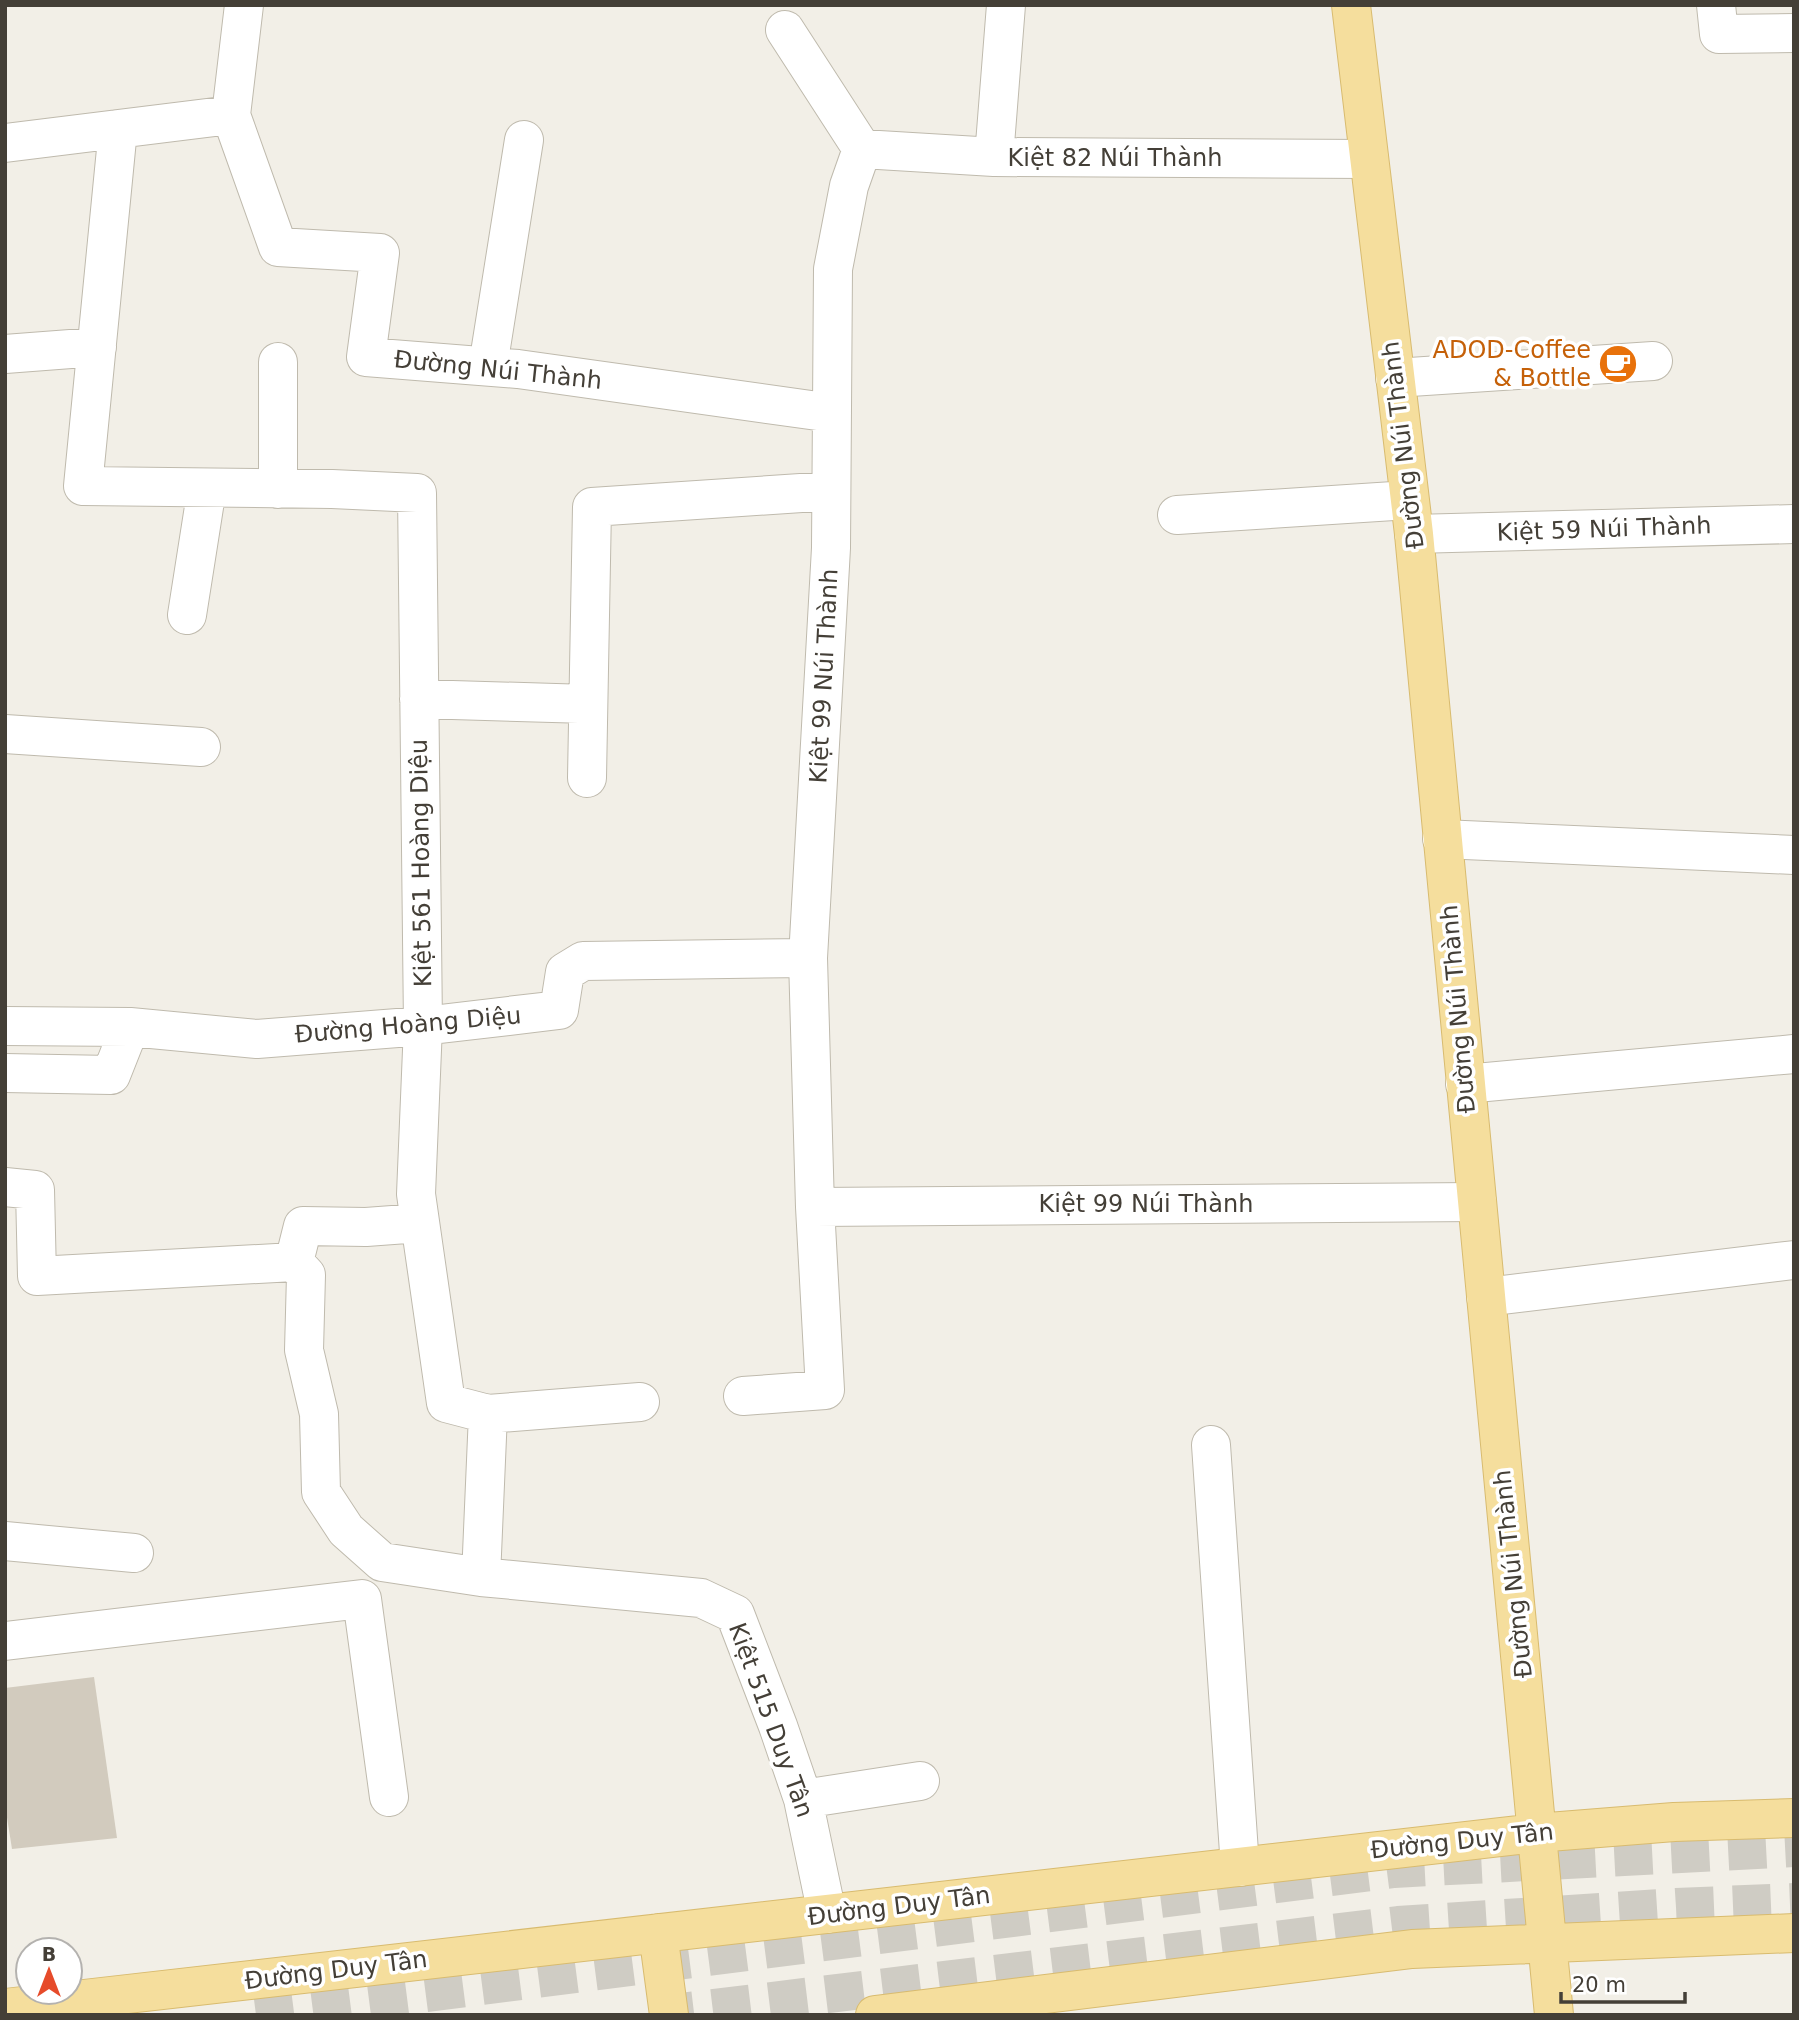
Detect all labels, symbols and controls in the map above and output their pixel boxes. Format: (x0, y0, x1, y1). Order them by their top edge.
street label: Kiệt 82 Núi Thành (1008, 144, 1222, 172)
place label: ADOD-Coffee & Bottle (1433, 336, 1591, 392)
street label: Đường Núi Thành (1376, 340, 1430, 550)
cafe icon: ADOD-Coffee & Bottle (1597, 343, 1639, 385)
street label: Đường Núi Thành (393, 345, 603, 395)
street label: Kiệt 59 Núi Thành (1496, 511, 1712, 547)
street label: Kiệt 99 Núi Thành (804, 568, 844, 784)
street label: Kiệt 561 Hoàng Diệu (405, 739, 437, 987)
street label: Đường Núi Thành (1435, 904, 1481, 1114)
street label: Đường Hoàng Diệu (294, 1001, 522, 1049)
street label: Kiệt 99 Núi Thành (1039, 1190, 1253, 1218)
street label: Đường Núi Thành (1488, 1469, 1538, 1679)
street label: Kiệt 515 Duy Tân (723, 1619, 819, 1821)
street label: Đường Duy Tân (1369, 1817, 1555, 1865)
street label: Đường Duy Tân (806, 1881, 992, 1931)
north arrow (14, 1936, 84, 2006)
text: B (42, 1943, 56, 1965)
street label: Đường Duy Tân (243, 1945, 429, 1995)
scale bar (1561, 1960, 1685, 2004)
text: 20 m (1572, 1973, 1626, 1997)

